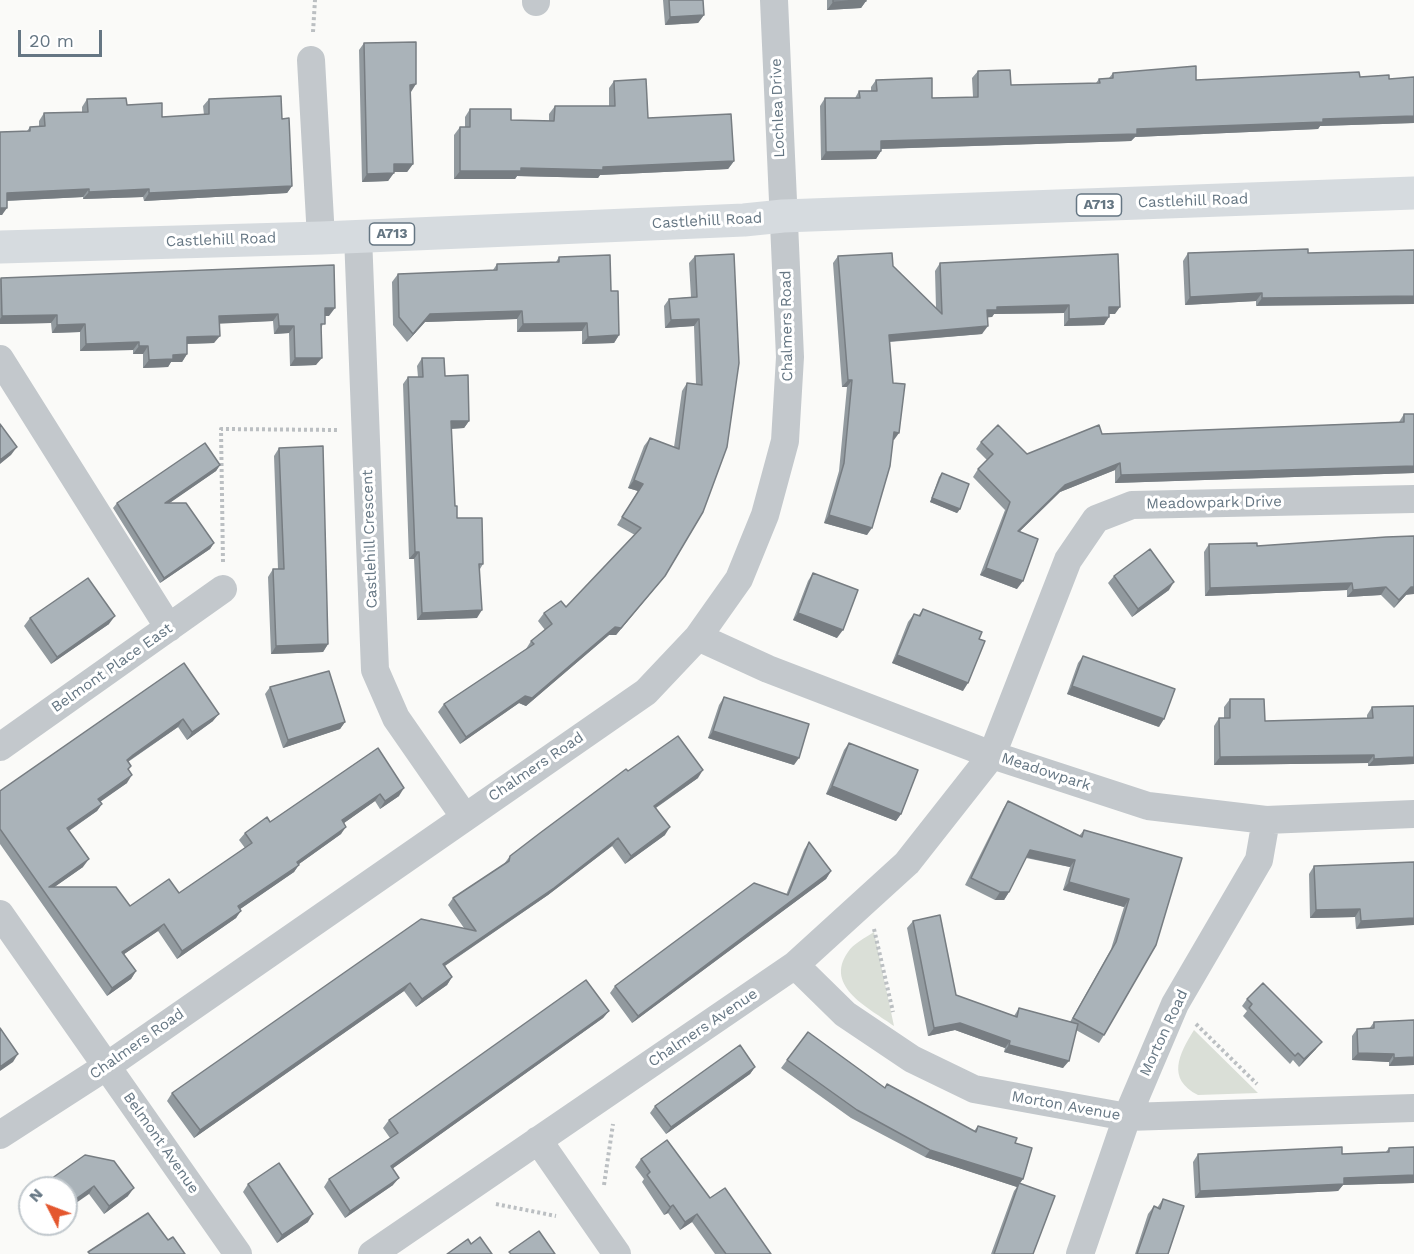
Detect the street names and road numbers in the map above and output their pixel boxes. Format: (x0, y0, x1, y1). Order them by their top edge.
street label: Lochlea Drive (767, 58, 789, 158)
street label: Castlehill Road (1138, 190, 1248, 212)
road number: A713 (1076, 194, 1122, 216)
street label: Castlehill Road (651, 209, 763, 233)
road number: A713 (370, 223, 414, 245)
street label: Castlehill Road (166, 229, 276, 251)
street label: Chalmers Road (777, 270, 797, 382)
street label: Castlehill Crescent (359, 469, 381, 609)
street label: Meadowpark Drive (1146, 493, 1282, 513)
street label: Belmont Place East (48, 619, 176, 717)
street label: Chalmers Road (485, 728, 587, 806)
street label: Meadowpark (999, 749, 1093, 795)
street label: Chalmers Avenue (645, 985, 761, 1071)
street label: Morton Road (1136, 987, 1192, 1079)
street label: Chalmers Road (86, 1005, 188, 1083)
street label: Morton Avenue (1010, 1088, 1122, 1124)
street label: Belmont Avenue (119, 1089, 203, 1197)

